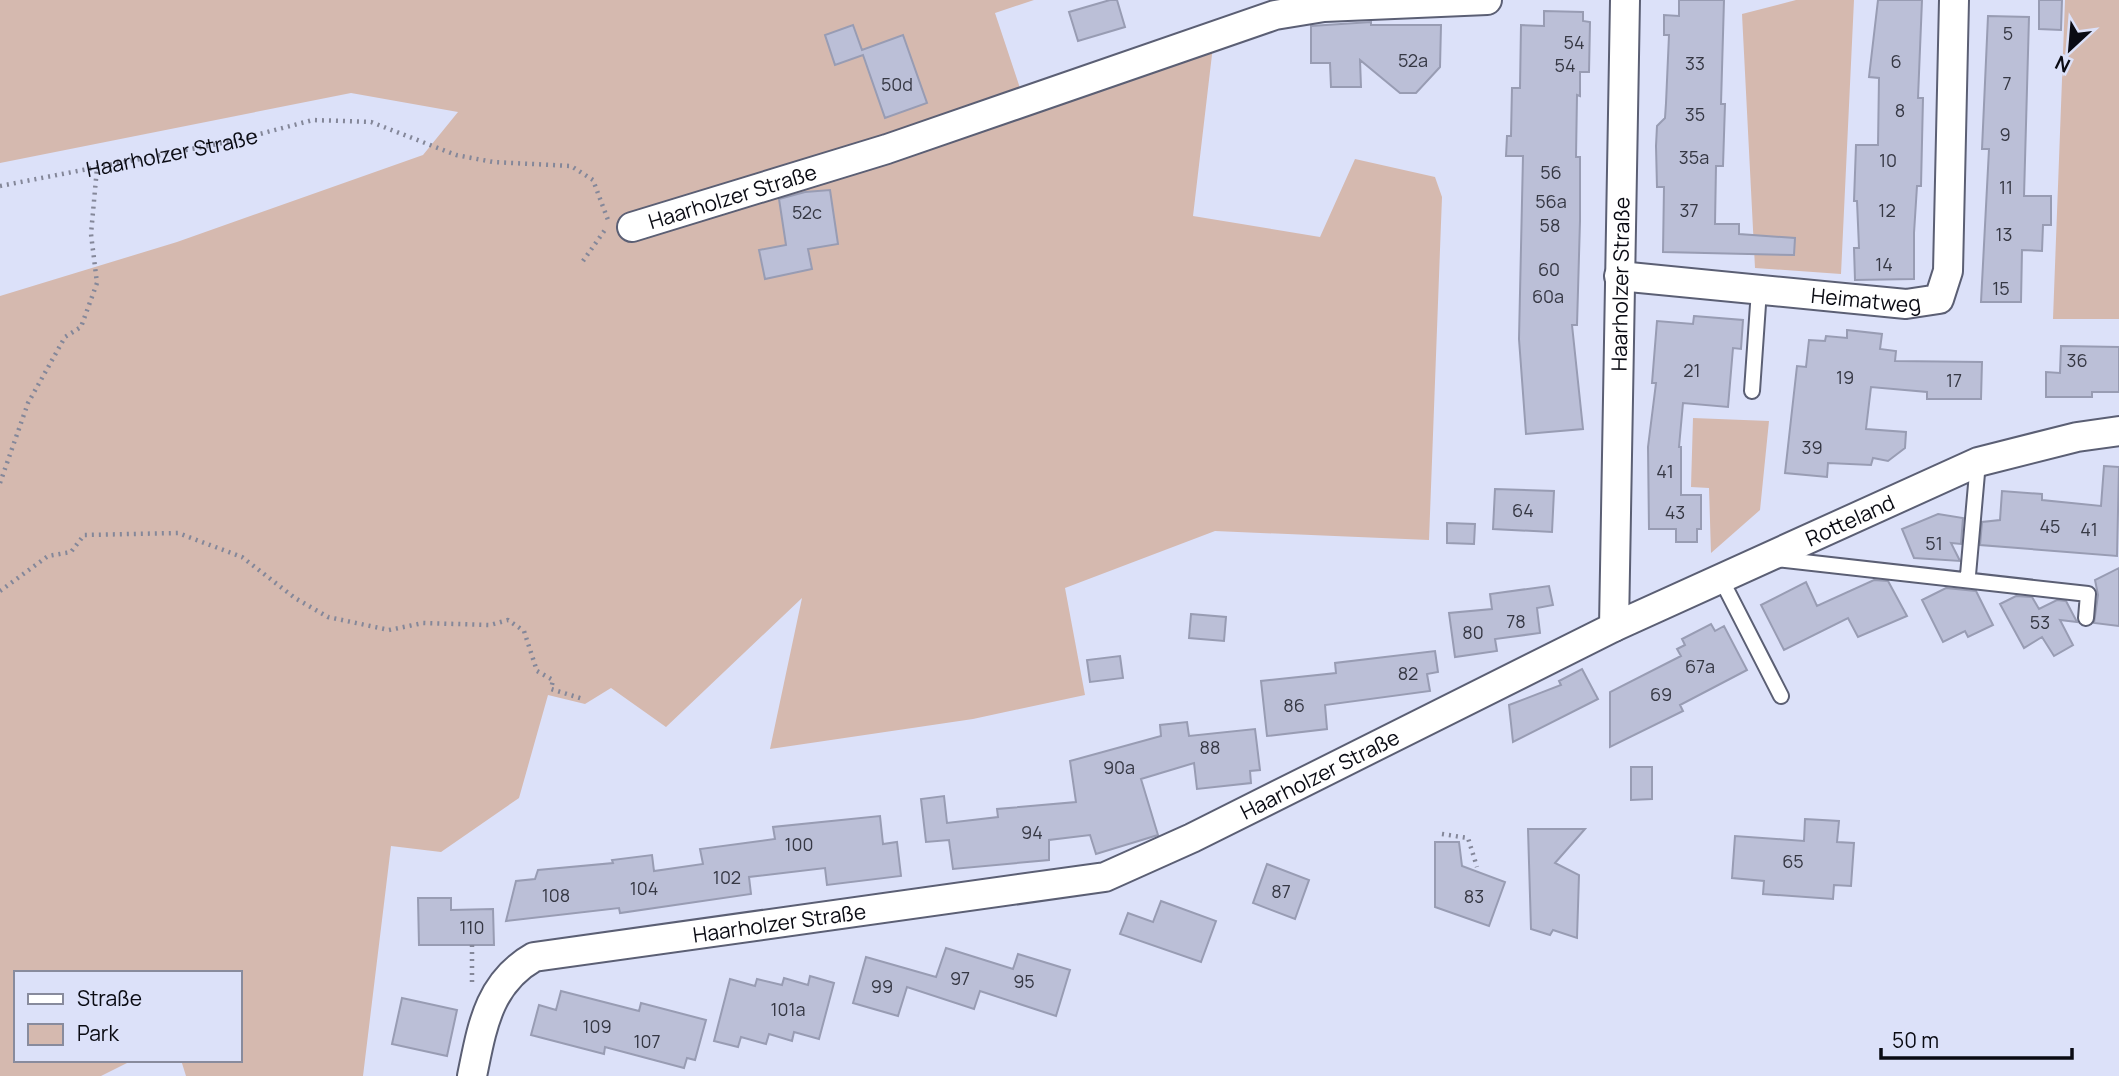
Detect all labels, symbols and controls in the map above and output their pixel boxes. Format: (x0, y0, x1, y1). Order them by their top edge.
north arrow (2035, 14, 2105, 84)
house number: 5 (2003, 21, 2013, 45)
house number: 54 (1563, 30, 1585, 54)
house number: 52a (1398, 48, 1428, 72)
house number: 6 (1890, 49, 1902, 73)
text: N (2051, 50, 2074, 79)
house number: 33 (1685, 51, 1705, 75)
house number: 54 (1554, 53, 1576, 77)
house number: 7 (2002, 71, 2012, 95)
house number: 50d (881, 72, 913, 96)
house number: 8 (1895, 98, 1905, 122)
house number: 35 (1685, 102, 1705, 126)
street label: Haarholzer Straße (83, 121, 261, 183)
house number: 9 (1999, 122, 2011, 146)
house number: 35a (1679, 145, 1709, 169)
house number: 10 (1879, 148, 1897, 172)
street label: Haarholzer Straße (645, 157, 820, 235)
house number: 56 (1540, 160, 1562, 184)
house number: 11 (1999, 175, 2013, 199)
house number: 56a (1535, 189, 1567, 213)
street label: Haarholzer Straße (1604, 197, 1636, 372)
house number: 37 (1680, 198, 1699, 222)
house number: 12 (1878, 198, 1896, 222)
house number: 52c (792, 200, 822, 224)
house number: 58 (1540, 213, 1560, 237)
house number: 13 (1996, 222, 2012, 246)
house number: 14 (1875, 252, 1893, 276)
house number: 60 (1538, 257, 1560, 281)
house number: 15 (1992, 276, 2010, 300)
street label: Heimatweg (1810, 281, 1923, 318)
house number: 60a (1532, 284, 1564, 308)
house number: 36 (2066, 348, 2088, 372)
house number: 21 (1683, 358, 1701, 382)
house number: 19 (1836, 365, 1854, 389)
house number: 17 (1946, 368, 1962, 392)
house number: 39 (1801, 435, 1823, 459)
house number: 41 (1656, 459, 1674, 483)
street label: Rotteland (1801, 488, 1899, 552)
house number: 64 (1512, 498, 1534, 522)
house number: 43 (1665, 500, 1685, 524)
house number: 45 (2039, 514, 2061, 538)
house number: 41 (2080, 517, 2098, 541)
house number: 51 (1925, 531, 1943, 555)
house number: 78 (1506, 609, 1526, 633)
house number: 53 (2030, 610, 2050, 634)
house number: 80 (1462, 620, 1484, 644)
house number: 67a (1685, 654, 1715, 678)
house number: 82 (1398, 661, 1418, 685)
house number: 69 (1650, 682, 1672, 706)
house number: 86 (1283, 693, 1305, 717)
street label: Haarholzer Straße (1235, 723, 1404, 826)
house number: 88 (1200, 735, 1220, 759)
house number: 90a (1103, 755, 1135, 779)
house number: 94 (1021, 820, 1043, 844)
house number: 100 (785, 832, 813, 856)
house number: 65 (1782, 849, 1804, 873)
house number: 102 (713, 865, 741, 889)
house number: 104 (630, 876, 658, 900)
house number: 87 (1271, 879, 1291, 903)
house number: 108 (542, 883, 570, 907)
house number: 83 (1464, 884, 1484, 908)
street label: Haarholzer Straße (691, 897, 868, 949)
house number: 110 (459, 915, 485, 939)
house number: 97 (950, 966, 970, 990)
house number: 95 (1013, 969, 1035, 993)
legend (14, 971, 242, 1062)
house number: 99 (871, 974, 893, 998)
text: Straße (77, 984, 142, 1012)
house number: 101a (770, 997, 806, 1021)
house number: 109 (582, 1014, 612, 1038)
scale bar (1881, 1016, 2072, 1060)
text: Park (77, 1019, 119, 1047)
text: 50 m (1892, 1026, 1939, 1054)
house number: 107 (633, 1029, 661, 1053)

